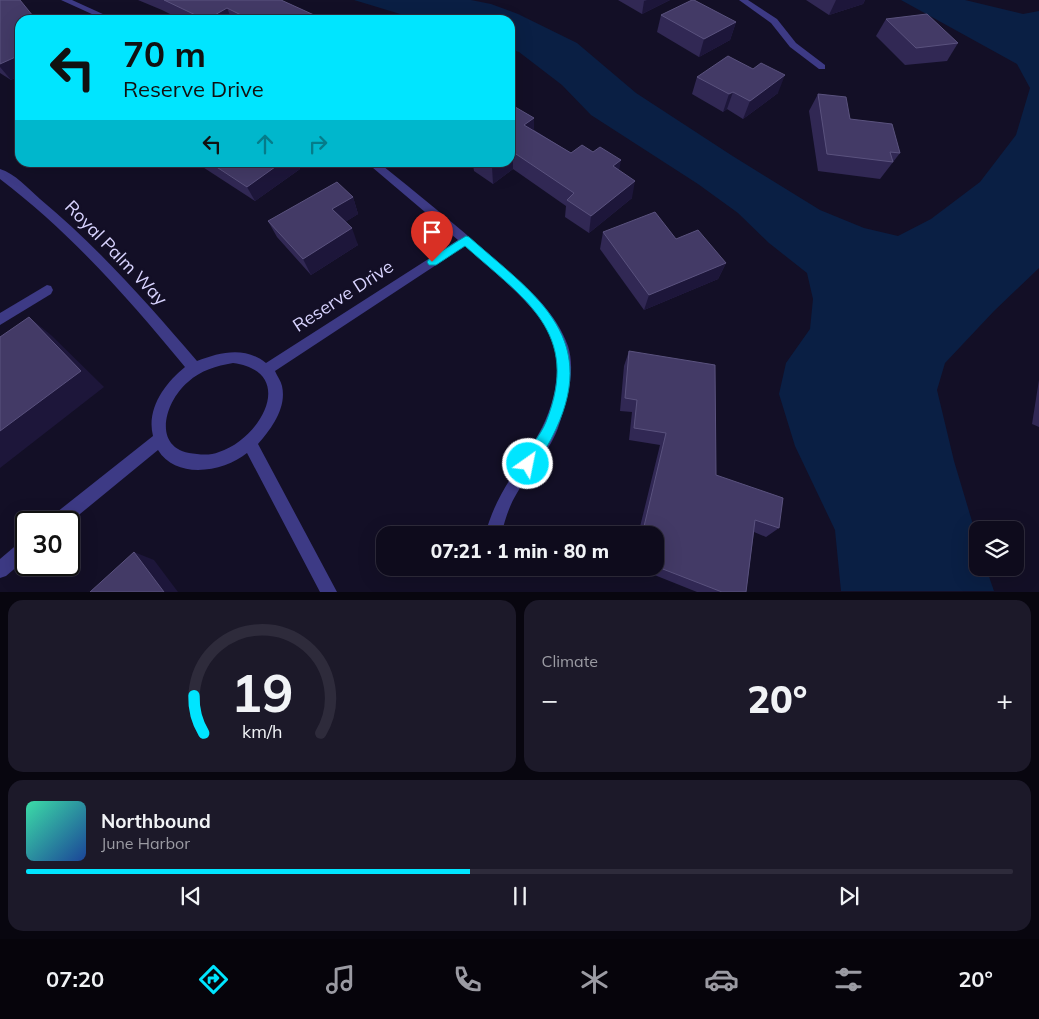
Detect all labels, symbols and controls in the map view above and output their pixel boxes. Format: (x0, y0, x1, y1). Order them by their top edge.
text: 70 m (123, 32, 206, 76)
icon: left (40, 35, 105, 100)
text: Reserve Drive (123, 75, 264, 103)
icon: left (198, 130, 226, 158)
icon: ahead (251, 130, 279, 158)
icon: right (304, 130, 332, 158)
street label: Royal Palm Way (60, 195, 173, 310)
pin (411, 211, 453, 262)
icon: arrive (418, 218, 446, 246)
street label: Reserve Drive (288, 255, 397, 337)
position arrow (501, 437, 553, 489)
speed limit sign: 30 (15, 511, 80, 576)
map controls (969, 521, 1024, 576)
button: layers (969, 521, 1024, 576)
text: 07:21 · 1 min · 80 m (431, 539, 609, 563)
text: Climate (542, 651, 598, 671)
text: 19 (231, 660, 293, 725)
text: 20° (747, 675, 807, 723)
text: − (542, 682, 558, 717)
text: + (996, 682, 1013, 717)
text: km/h (242, 720, 282, 742)
text: Northbound (101, 809, 211, 833)
text: June Harbor (101, 833, 190, 853)
icon: previous (177, 882, 205, 910)
icon: pause (506, 882, 534, 910)
icon: next (835, 882, 863, 910)
icon: directions (196, 962, 231, 997)
icon: music (323, 962, 358, 997)
icon: phone (450, 962, 485, 997)
icon: climate (577, 962, 612, 997)
icon: car (704, 962, 739, 997)
icon: filters (831, 962, 866, 997)
text: 07:20 (46, 965, 104, 993)
text: 20° (958, 965, 993, 993)

